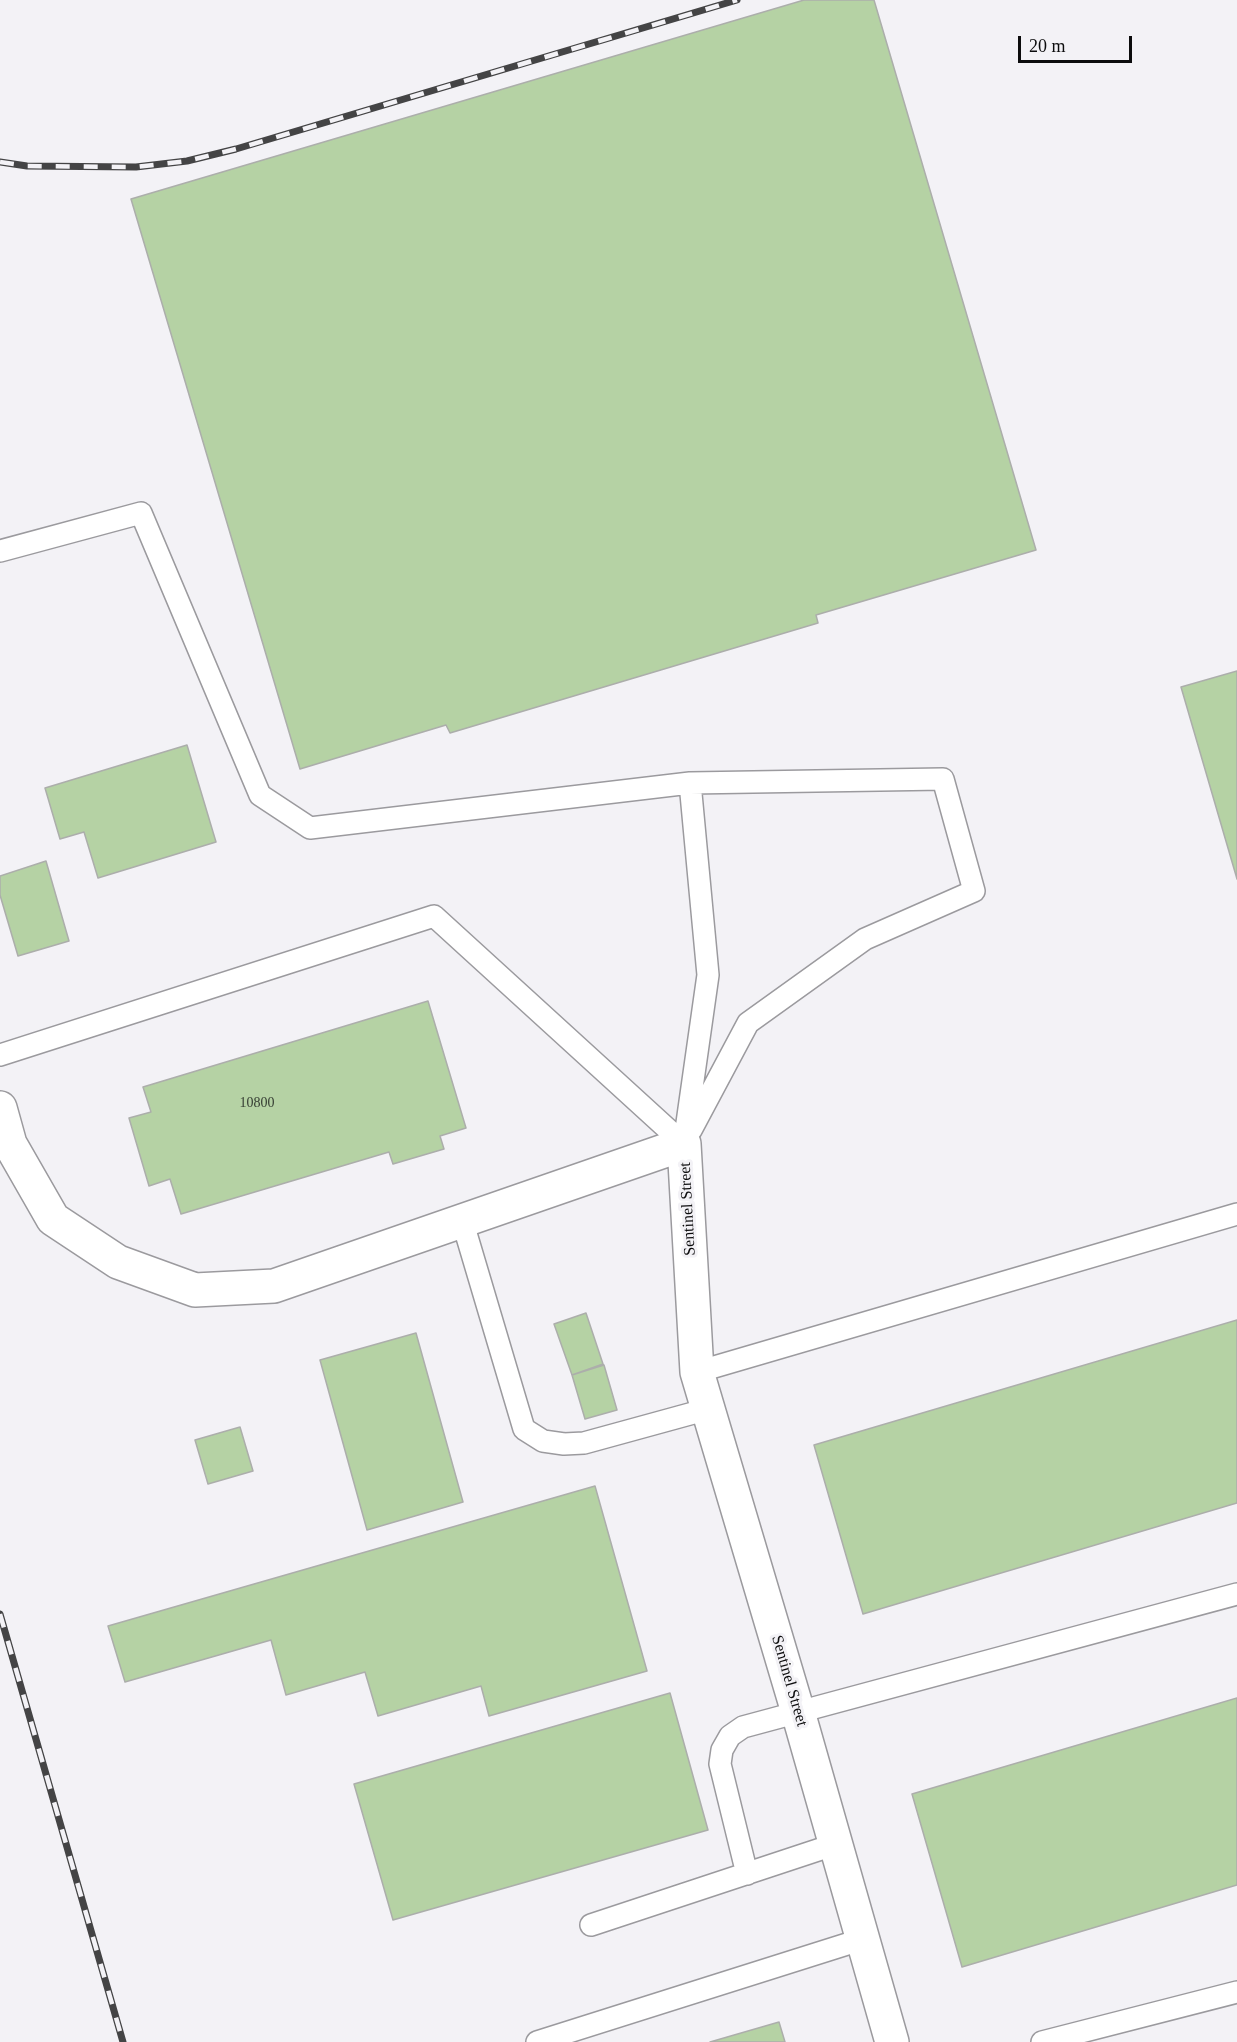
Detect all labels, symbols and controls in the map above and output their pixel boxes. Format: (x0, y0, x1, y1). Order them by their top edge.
scale bar (1021, 24, 1135, 62)
text: 20 m (1029, 36, 1066, 56)
house number: 10800 (240, 1095, 274, 1111)
street label: Sentinel Street (676, 1162, 700, 1256)
street label: Sentinel Street (767, 1633, 811, 1729)

